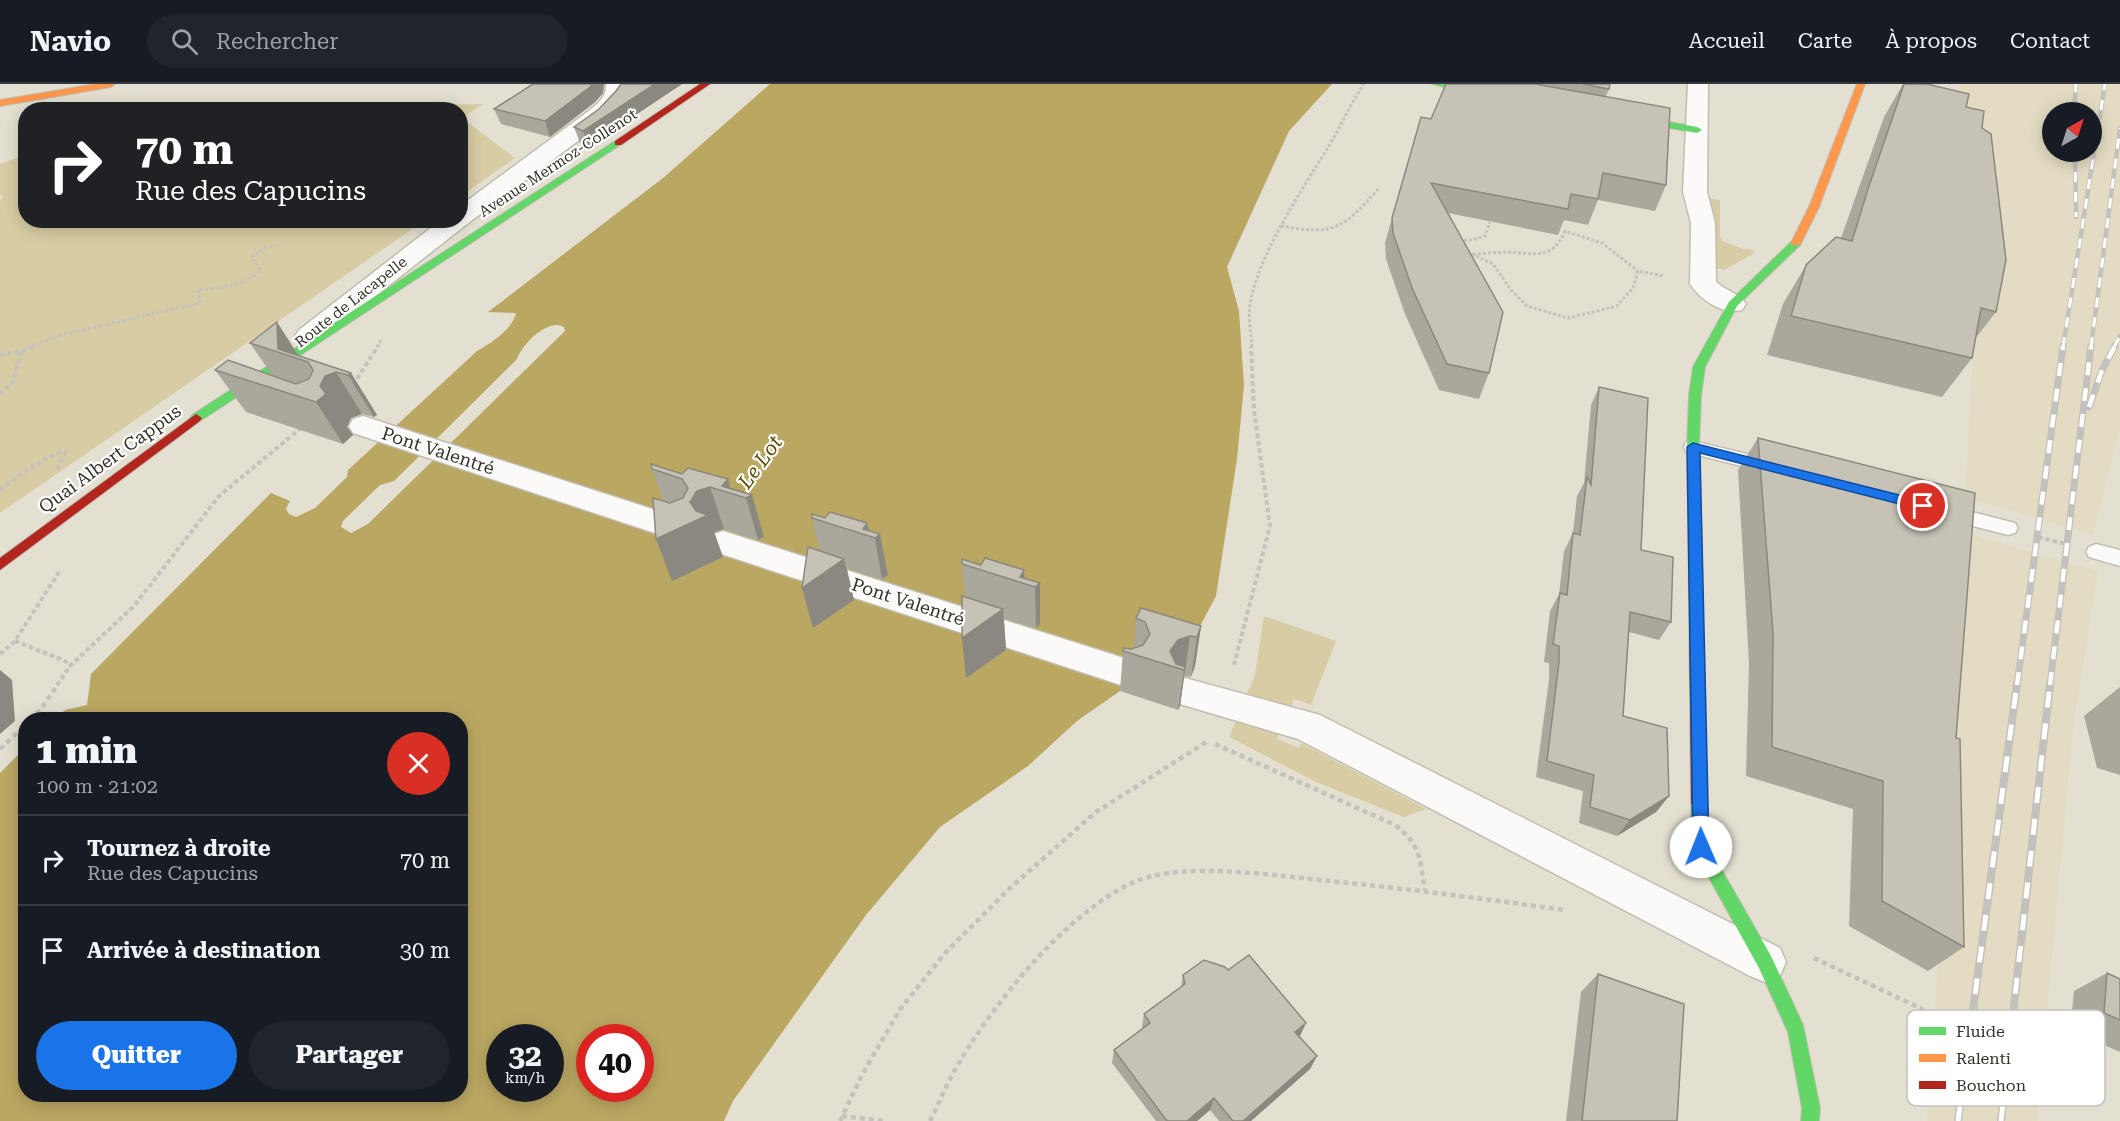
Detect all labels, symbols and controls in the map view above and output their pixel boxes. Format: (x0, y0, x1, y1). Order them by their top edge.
search box (147, 14, 567, 68)
text: Navio (30, 25, 111, 58)
icon: search (168, 25, 201, 58)
text: Rechercher (216, 29, 338, 54)
text: Accueil (1689, 29, 1765, 53)
text: Carte (1798, 29, 1852, 53)
text: À propos (1885, 29, 1977, 53)
text: Contact (2010, 29, 2090, 53)
north arrow (2042, 102, 2102, 162)
map controls (2042, 102, 2102, 162)
street label: Avenue Mermoz-Collenot (476, 105, 641, 221)
text: 70 m (135, 125, 233, 174)
icon: right (36, 126, 114, 204)
text: Rue des Capucins (135, 175, 366, 207)
street label: Route de Lacapelle (291, 253, 411, 351)
street label: Quai Albert Cappus (35, 400, 185, 517)
street label: Pont Valentré (379, 422, 497, 479)
water label: Le Lot (732, 430, 788, 494)
pin (1897, 480, 1948, 531)
icon: arrive (1906, 489, 1939, 522)
street label: Pont Valentré (849, 573, 967, 630)
text: 1 min (36, 730, 137, 772)
button: close (387, 732, 450, 795)
text: 100 m · 21:02 (36, 774, 158, 798)
position arrow (1669, 815, 1733, 879)
text: Tournez à droite (87, 836, 271, 861)
icon: right (36, 844, 69, 877)
text: 70 m (400, 848, 450, 873)
text: Rue des Capucins (87, 861, 258, 885)
icon: arrive (36, 934, 69, 967)
text: Arrivée à destination (87, 938, 321, 963)
text: 30 m (400, 938, 450, 963)
legend (1907, 1010, 2105, 1106)
button: Quitter (36, 1021, 237, 1090)
button: Partager (249, 1021, 450, 1090)
text: Fluide (1956, 1022, 2005, 1041)
speed limit sign: 40 (576, 1024, 654, 1102)
text: 32 (508, 1038, 542, 1073)
text: Ralenti (1956, 1049, 2011, 1068)
text: km/h (505, 1069, 545, 1087)
text: Bouchon (1956, 1076, 2026, 1095)

